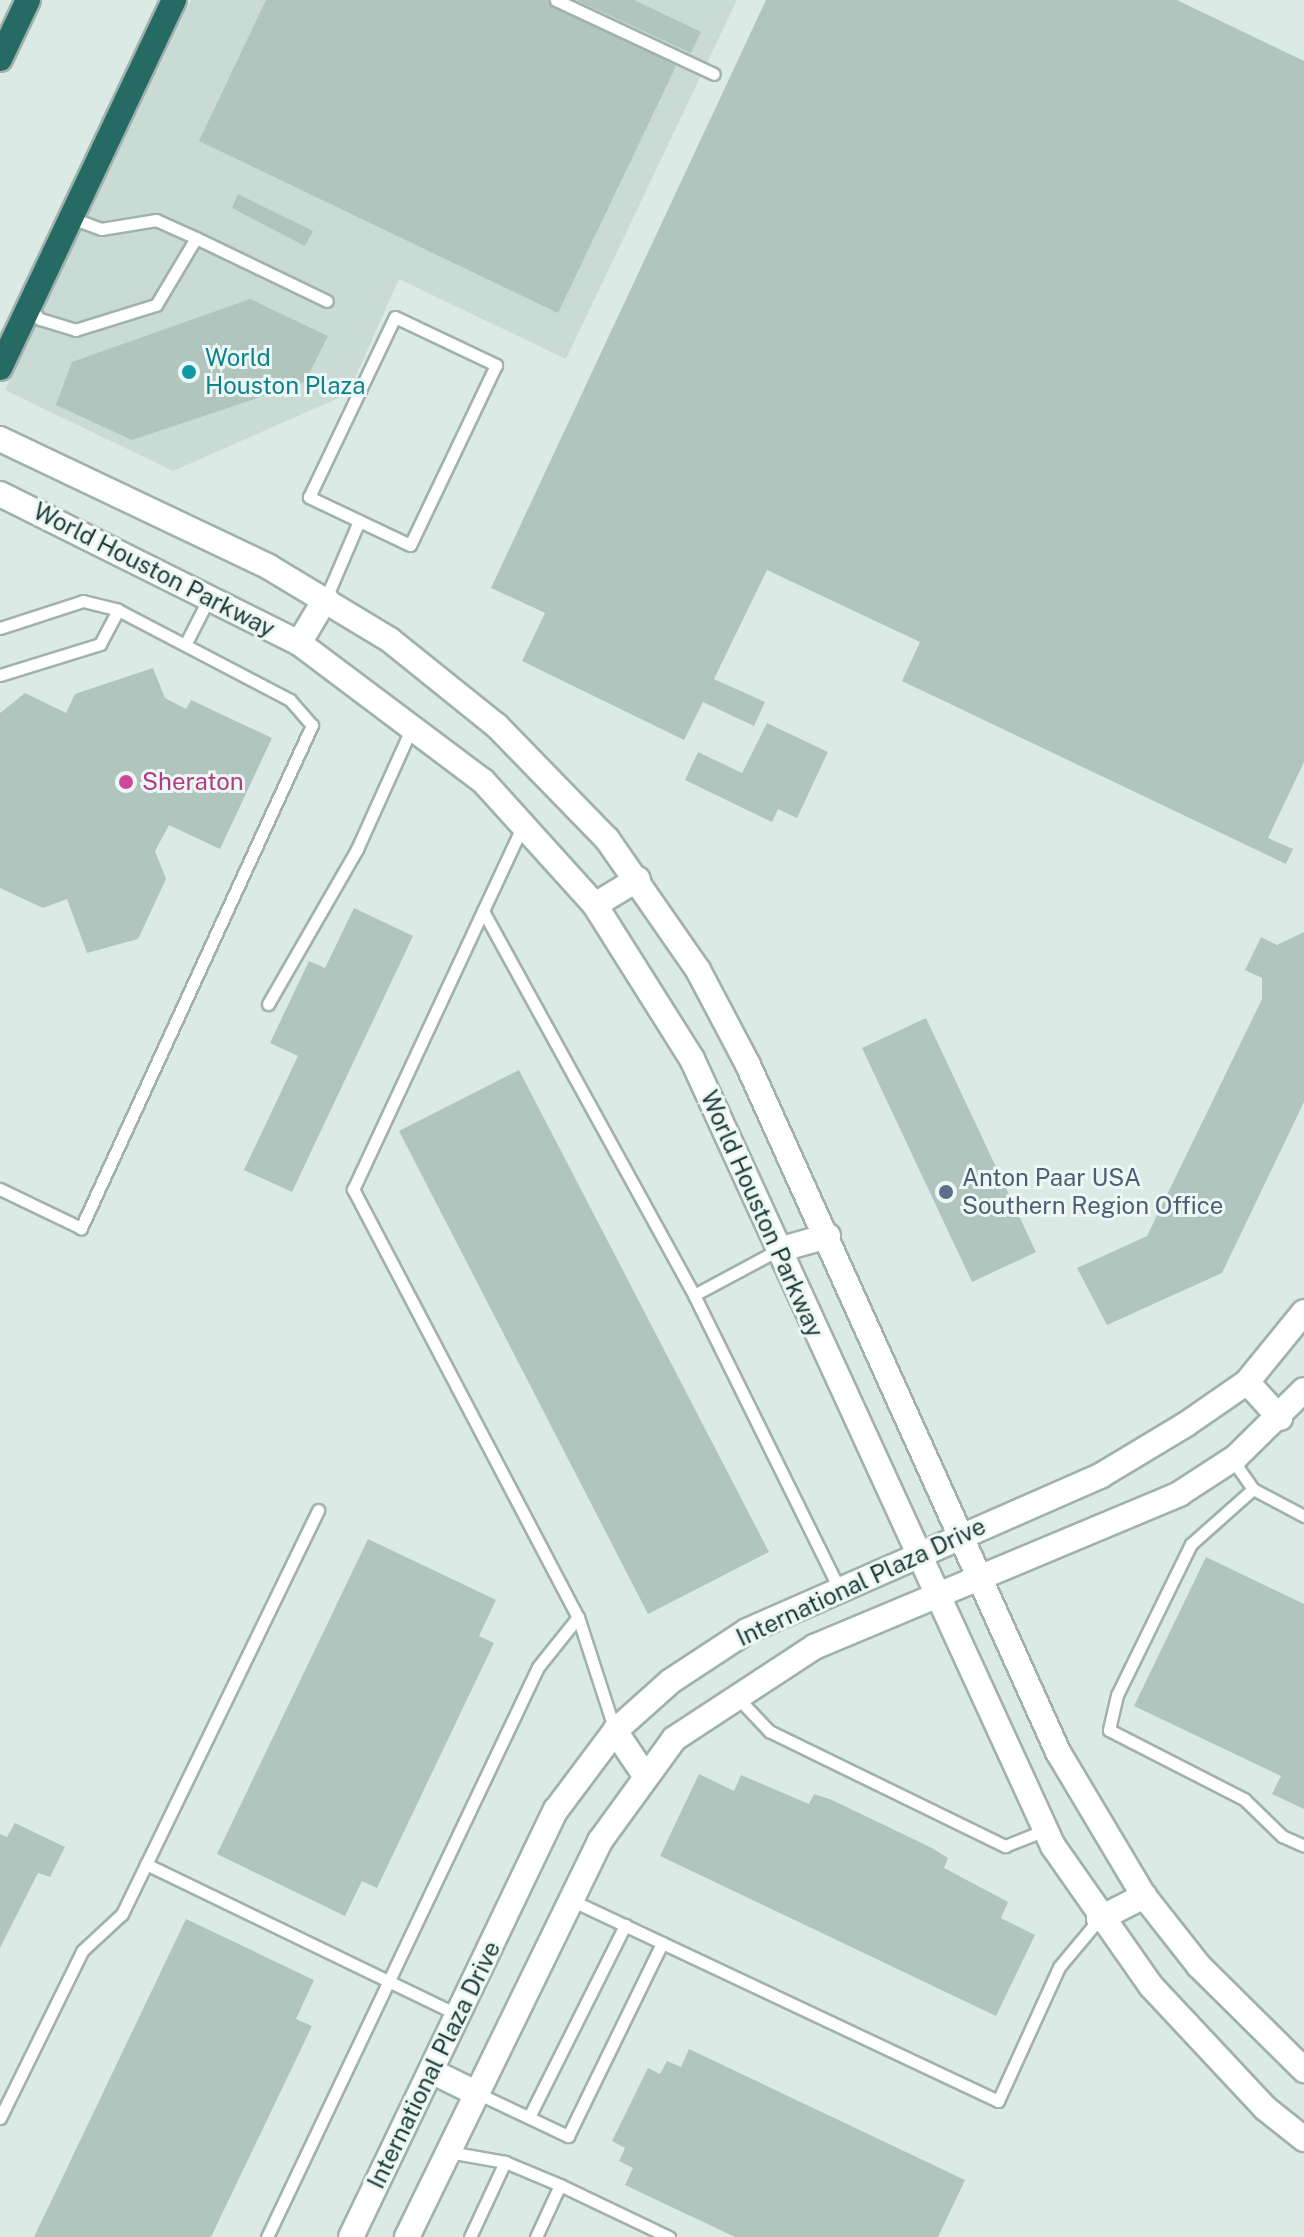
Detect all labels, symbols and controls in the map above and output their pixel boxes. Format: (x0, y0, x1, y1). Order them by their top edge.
place label: World Houston Plaza (205, 344, 365, 400)
marker: World Houston Plaza (180, 363, 198, 381)
street label: World Houston Parkway (28, 497, 280, 643)
place label: Sheraton (142, 768, 244, 796)
marker: Sheraton (117, 773, 135, 791)
street label: World Houston Parkway (695, 1086, 829, 1342)
place label: Anton Paar USA Southern Region Office (962, 1164, 1223, 1220)
marker: Anton Paar USA Southern Region Office (937, 1183, 955, 1201)
street label: International Plaza Drive (732, 1512, 990, 1652)
street label: International Plaza Drive (362, 1937, 506, 2193)

